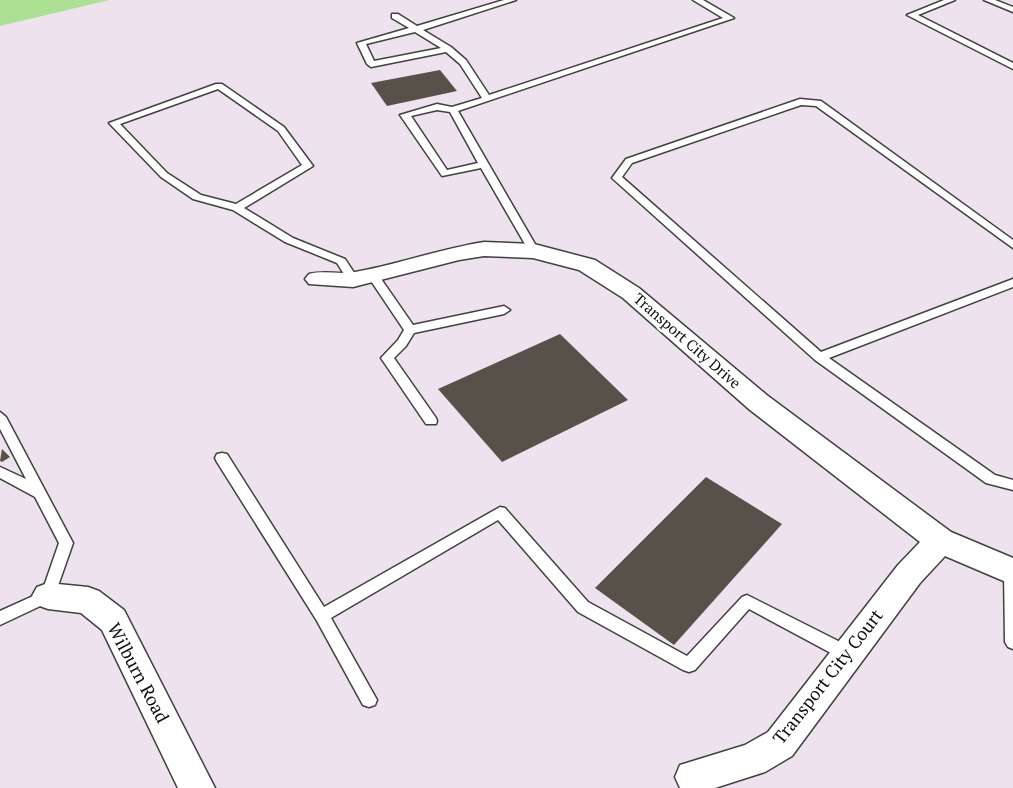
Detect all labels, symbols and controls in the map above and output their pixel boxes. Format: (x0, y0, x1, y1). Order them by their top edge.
street label: Transport City Drive (630, 288, 746, 392)
street label: Transport City Court (767, 604, 888, 749)
street label: Wilburn Road (102, 618, 175, 727)

